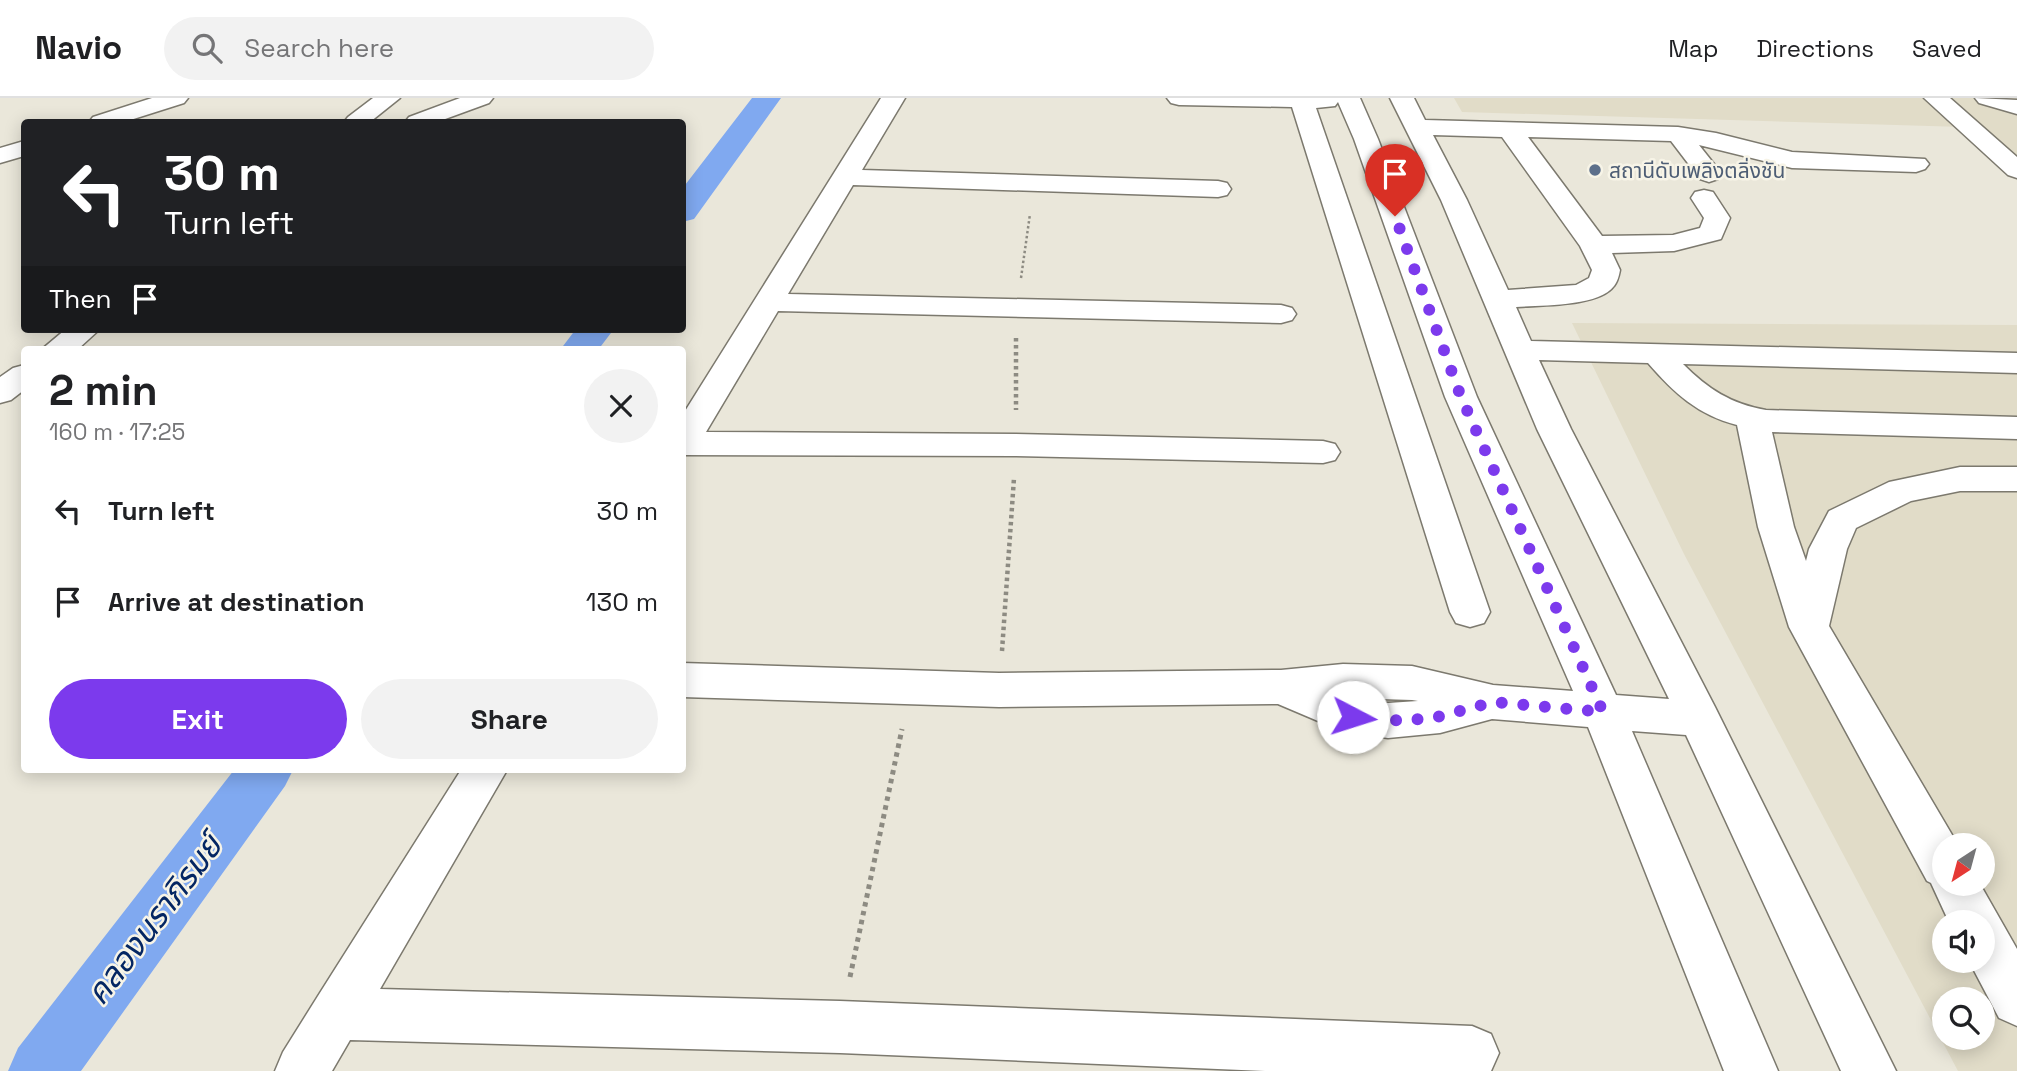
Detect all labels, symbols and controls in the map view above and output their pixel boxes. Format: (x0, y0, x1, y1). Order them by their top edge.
search box (164, 17, 654, 80)
text: Navio (35, 27, 122, 69)
icon: search (188, 29, 226, 67)
text: Search here (244, 31, 394, 65)
text: Map (1668, 33, 1718, 64)
text: Directions (1756, 33, 1874, 64)
text: Saved (1912, 33, 1982, 64)
text: 30 m (164, 142, 280, 204)
pin (1365, 144, 1425, 216)
icon: left (49, 147, 140, 238)
icon: arrive (1376, 155, 1414, 193)
place label: สถานีดับเพลิงตลิ่งชัน (1609, 157, 1785, 184)
marker: สถานีดับเพลิงตลิ่งชัน (1587, 162, 1603, 178)
text: Turn left (164, 203, 294, 243)
icon: arrive (126, 280, 164, 318)
text: Then (49, 282, 112, 316)
text: 2 min (49, 364, 158, 417)
button: close (584, 369, 658, 443)
text: 160 m · 17:25 (49, 417, 185, 447)
icon: left (49, 492, 87, 530)
text: Turn left (108, 494, 215, 528)
text: 30 m (597, 494, 658, 528)
icon: arrive (49, 583, 87, 621)
text: Arrive at destination (108, 585, 365, 619)
text: 130 m (586, 585, 658, 619)
button: Exit (49, 679, 347, 759)
button: Share (361, 679, 658, 759)
position arrow (1316, 680, 1390, 754)
water label: คลองนราภิรมย์ (77, 822, 235, 1013)
north arrow (1932, 833, 1995, 896)
map controls (1932, 833, 1995, 1050)
button: sound (1932, 910, 1995, 973)
button: search (1932, 987, 1995, 1050)

